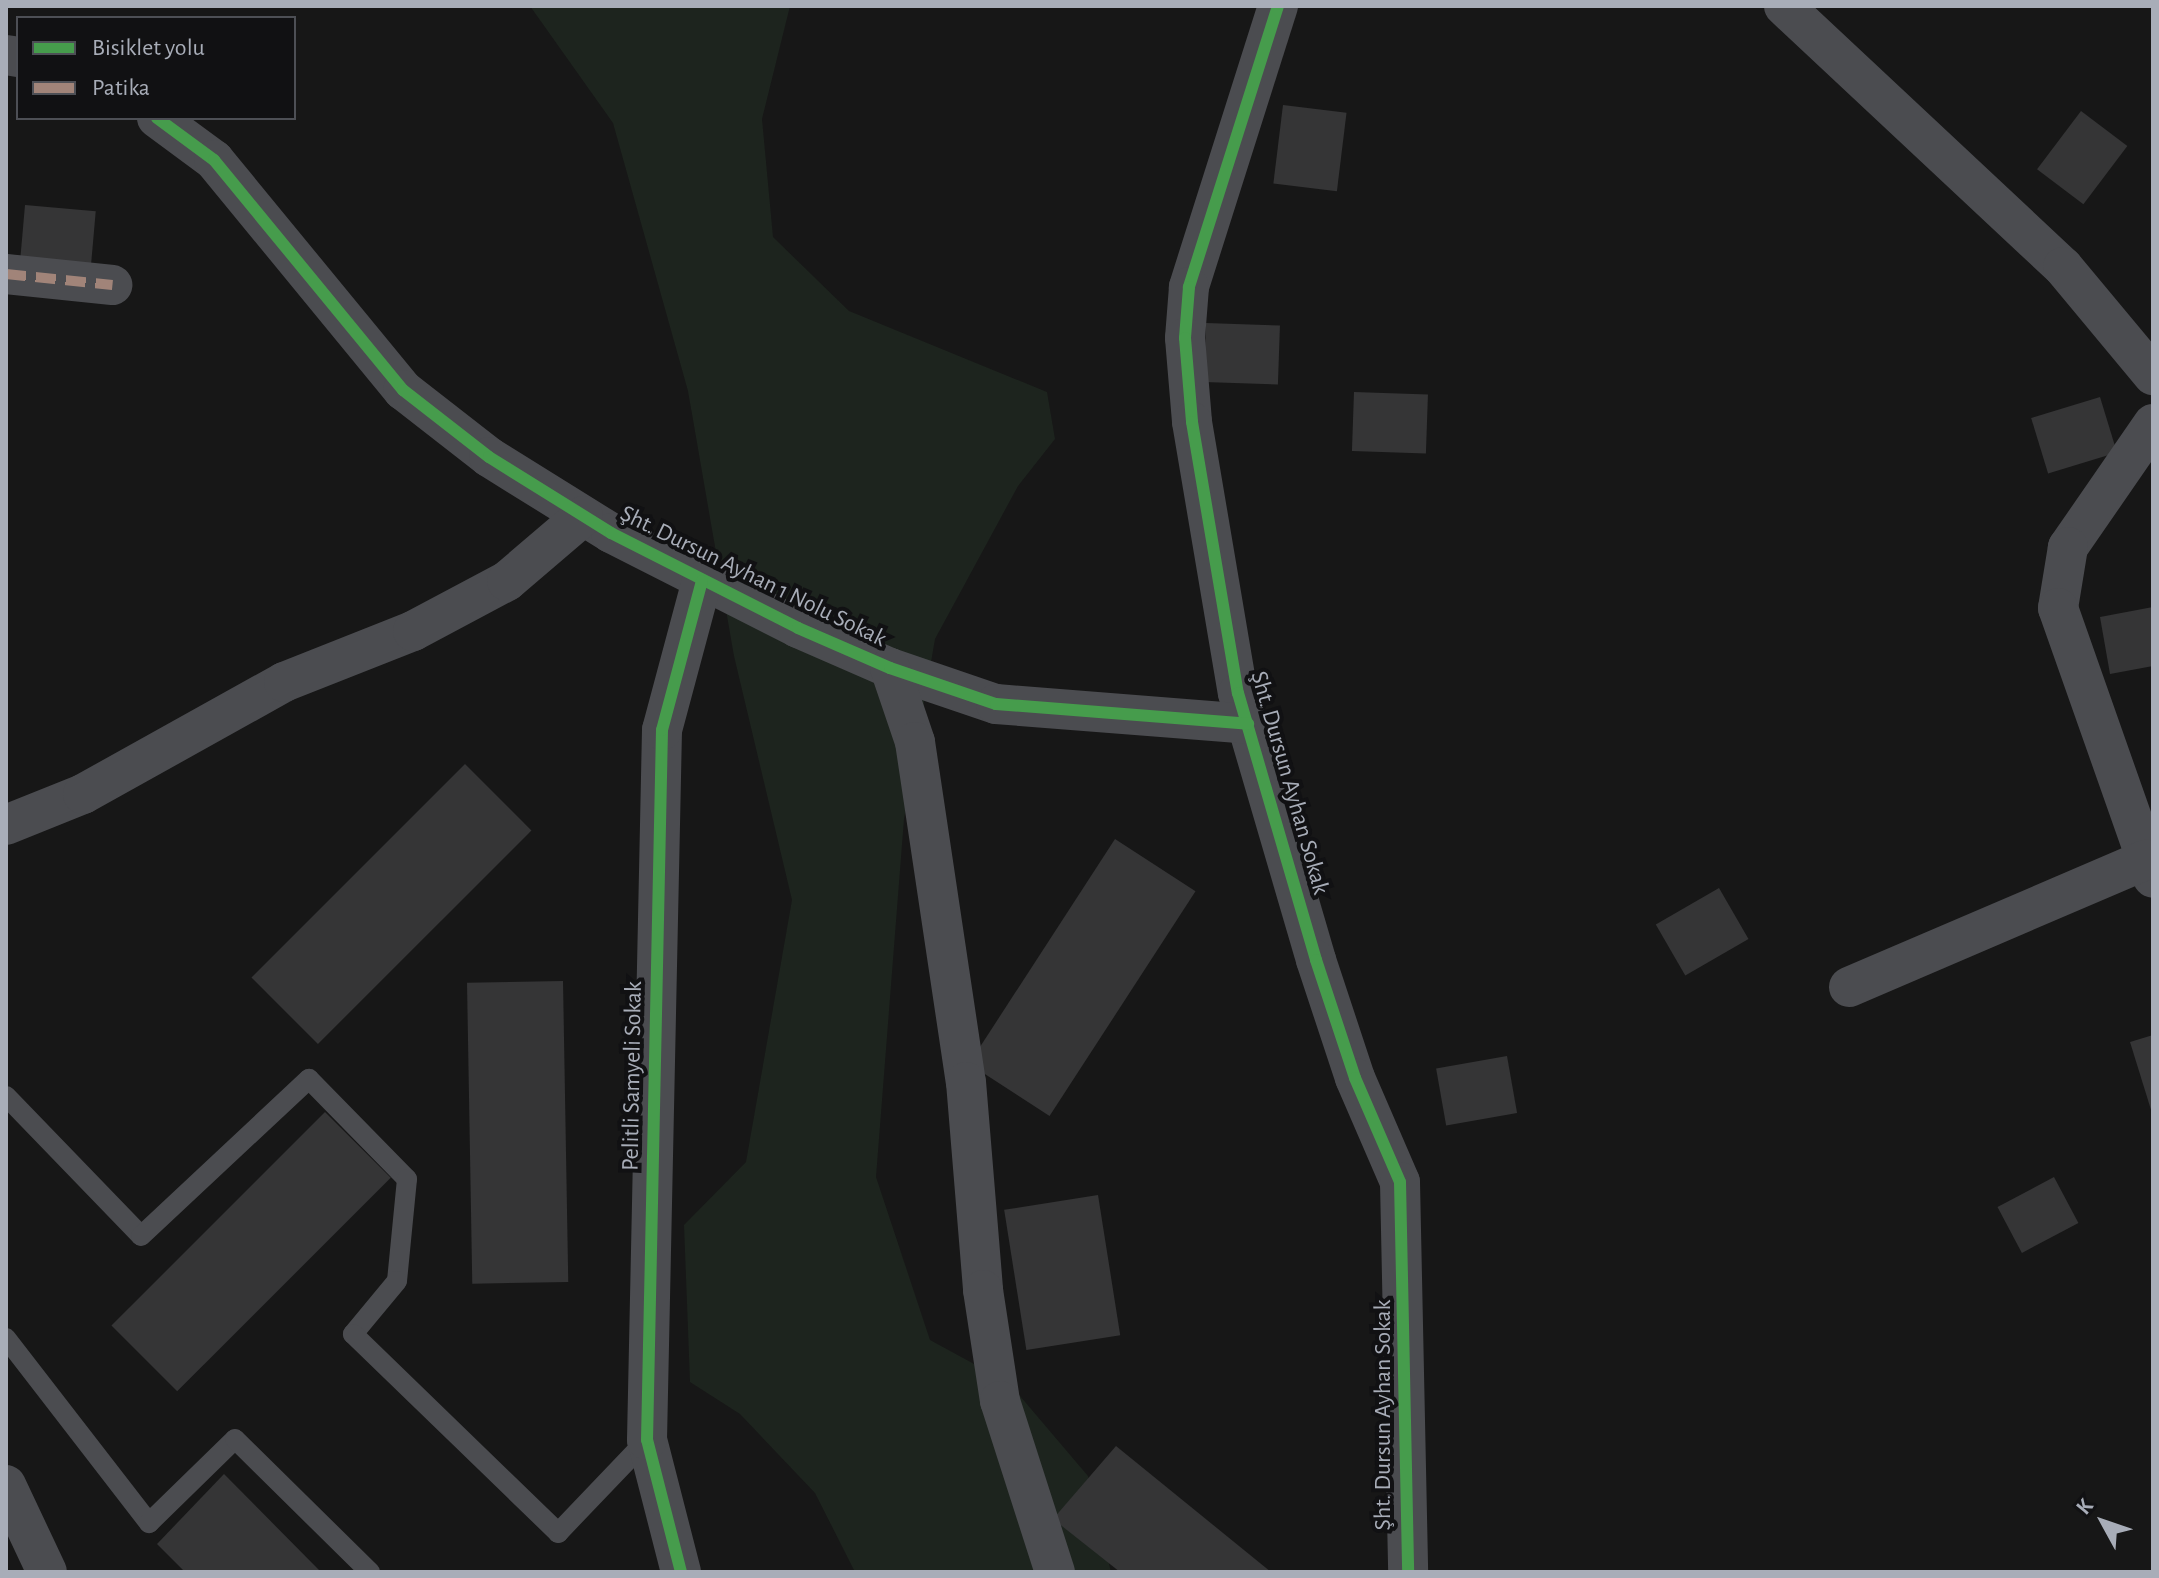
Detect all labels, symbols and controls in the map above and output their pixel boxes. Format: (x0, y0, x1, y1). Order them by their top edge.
legend (16, 16, 296, 120)
text: Bisiklet yolu (92, 36, 205, 60)
text: Patika (92, 76, 150, 100)
street label: Şht. Dursun Ayhan 1 Nolu Sokak (615, 500, 891, 654)
street label: Şht. Dursun Ayhan Sokak (1243, 668, 1335, 898)
street label: Pelitli Samyeli Sokak (617, 981, 649, 1171)
street label: Şht. Dursun Ayhan Sokak (1370, 1300, 1398, 1530)
north arrow (2063, 1482, 2143, 1562)
text: K (2072, 1495, 2097, 1519)

